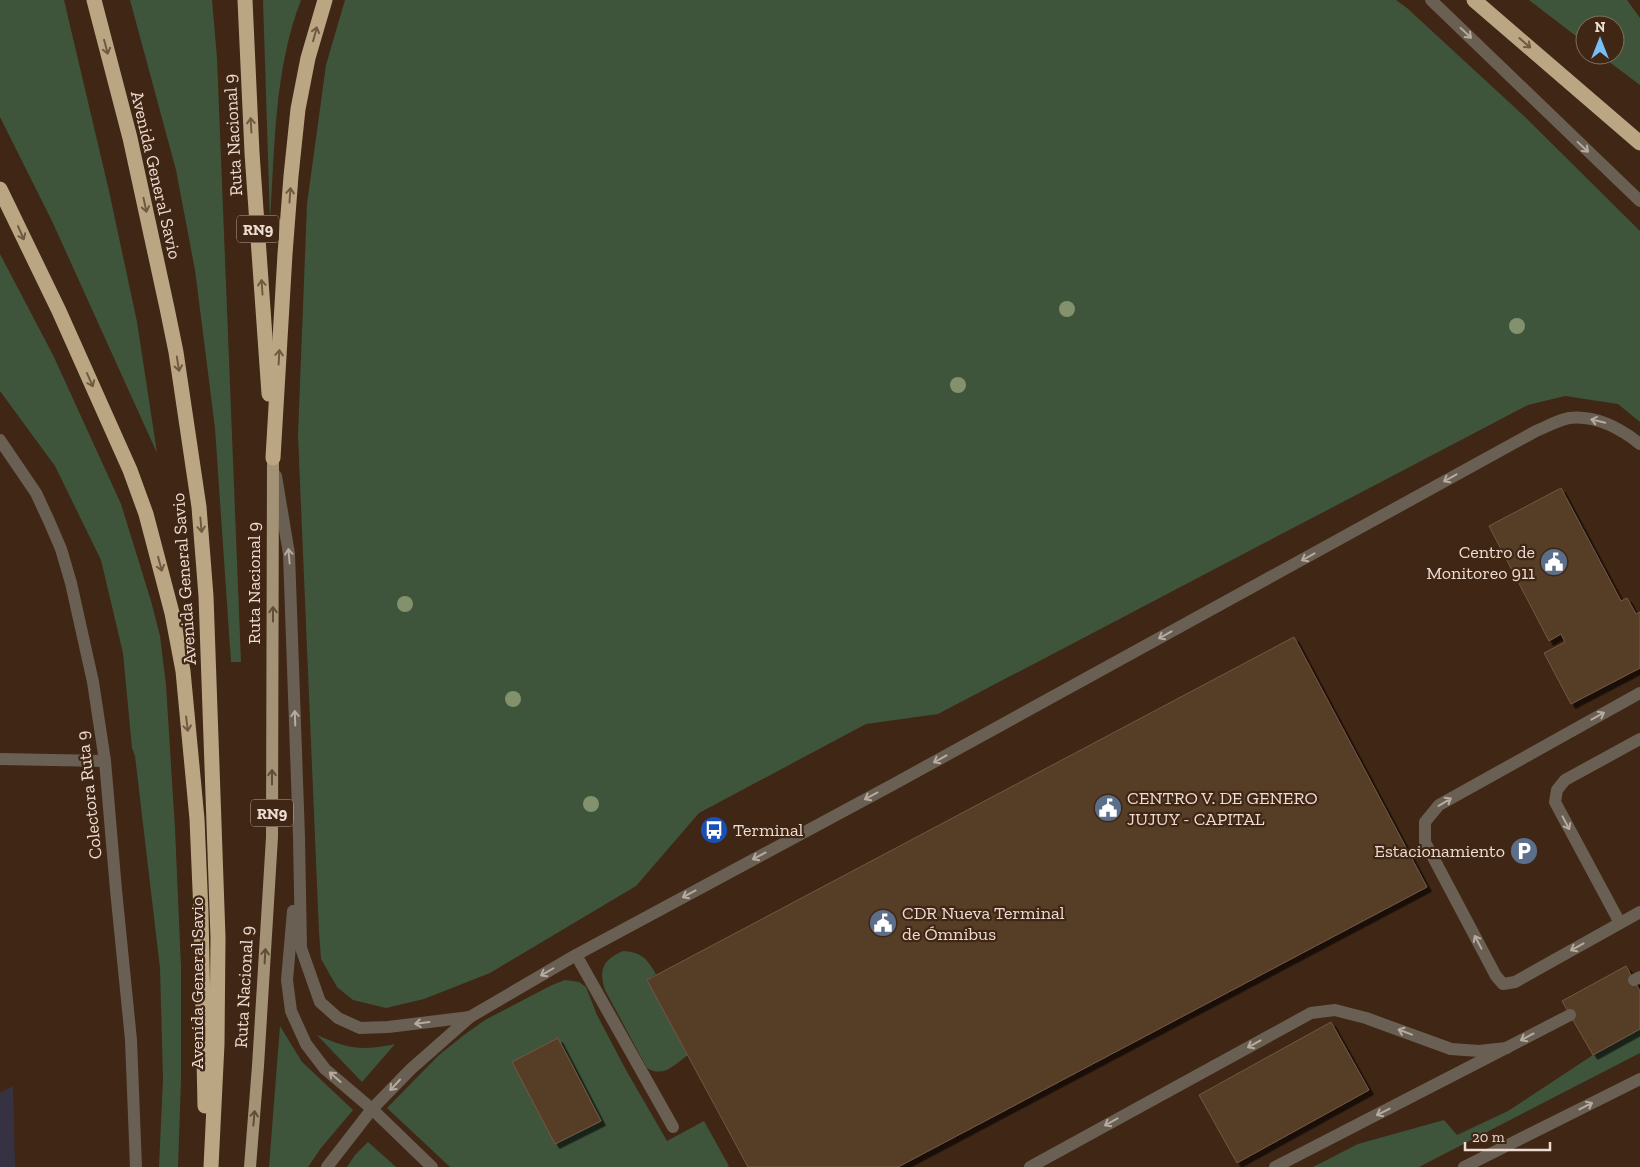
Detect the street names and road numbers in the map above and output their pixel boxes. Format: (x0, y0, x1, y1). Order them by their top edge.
street label: Ruta Nacional 9 (219, 73, 247, 197)
street label: Avenida General Savio (126, 89, 186, 261)
road number: RN9 (237, 215, 279, 242)
street label: Avenida General Savio (167, 492, 201, 666)
street label: Ruta Nacional 9 (243, 522, 265, 644)
street label: Colectora Ruta 9 (71, 730, 107, 860)
road number: RN9 (251, 800, 293, 826)
street label: Avenida General Savio (186, 897, 208, 1069)
street label: Ruta Nacional 9 (230, 925, 258, 1049)

